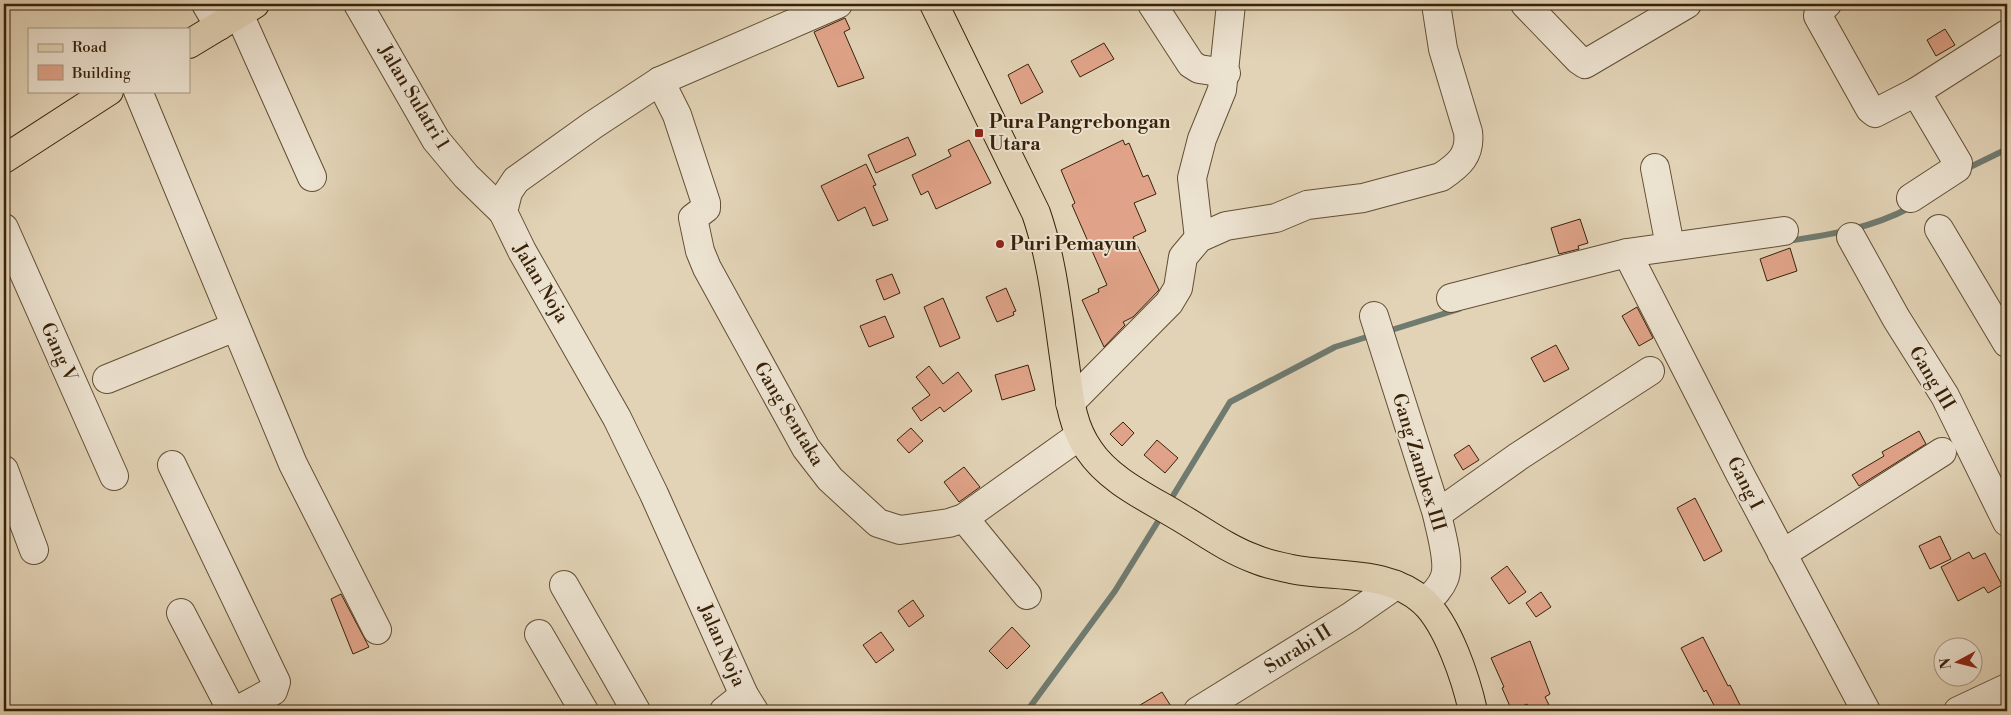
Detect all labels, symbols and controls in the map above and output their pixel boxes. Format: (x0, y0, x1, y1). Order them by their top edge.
legend (28, 28, 190, 92)
text: Road (72, 38, 107, 57)
street label: Jalan Sulatri 1 (373, 39, 455, 154)
text: Building (71, 64, 131, 83)
place label: Pura Pangrebongan Utara (989, 110, 1171, 156)
marker: Pura Pangrebongan Utara (973, 127, 985, 139)
place label: Puri Pemayun (1010, 232, 1137, 256)
street label: Jalan Noja (507, 238, 574, 327)
marker: Puri Pemayun (994, 238, 1006, 250)
street label: Gang V (35, 319, 83, 386)
street label: Gang III (1904, 342, 1960, 414)
street label: Gang Sentaka (749, 358, 830, 471)
street label: Gang Zambex III (1387, 390, 1451, 534)
street label: Gang I (1722, 453, 1768, 513)
street label: Jalan Noja (693, 599, 751, 691)
street label: Surabi II (1260, 619, 1336, 679)
north arrow (1934, 638, 1984, 688)
text: N (1936, 657, 1956, 670)

